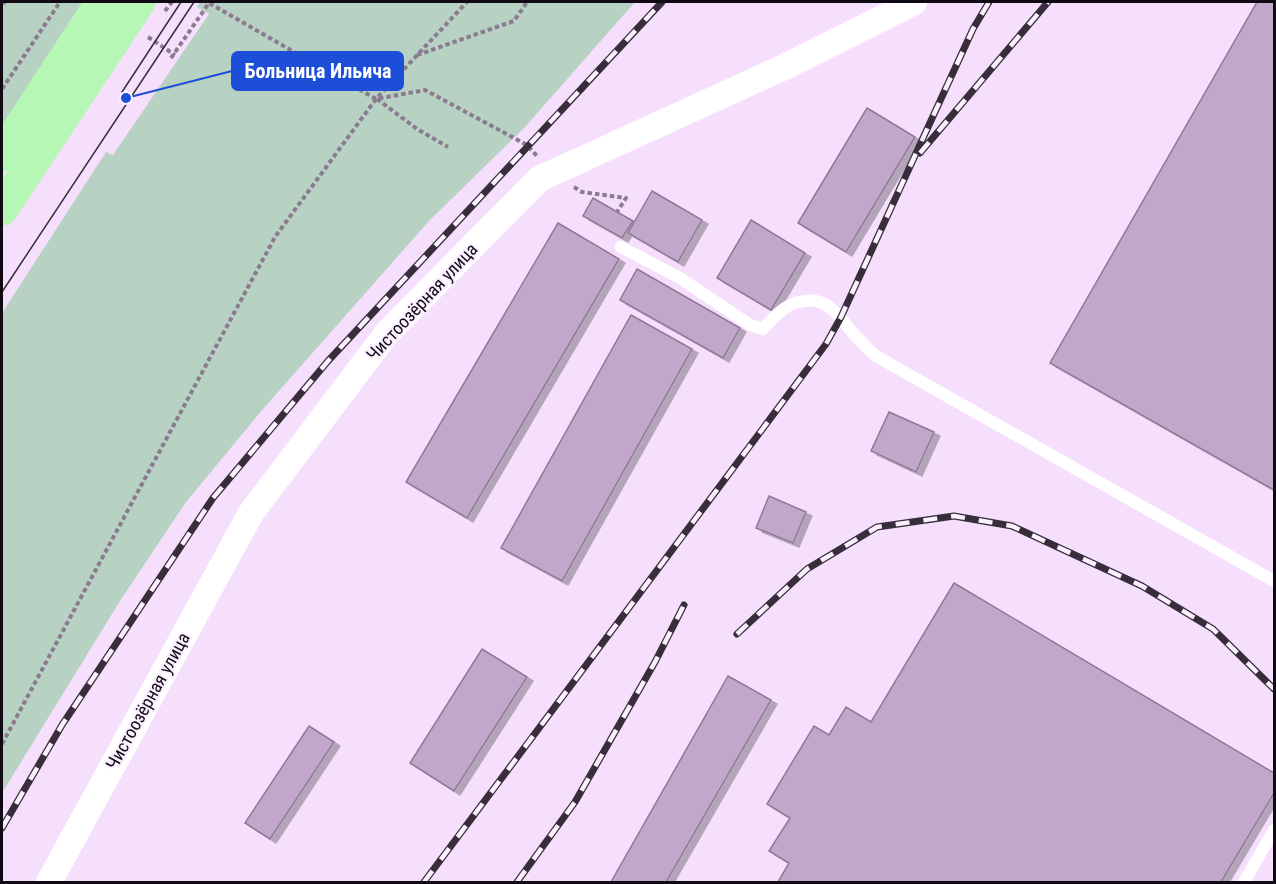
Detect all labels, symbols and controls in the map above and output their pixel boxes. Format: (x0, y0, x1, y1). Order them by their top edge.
callout: Больница Ильича (232, 52, 403, 90)
text: Больница Ильича (245, 59, 391, 83)
street label: Чистоозёрная улица (362, 238, 482, 365)
street label: Чистоозёрная улица (101, 629, 194, 773)

